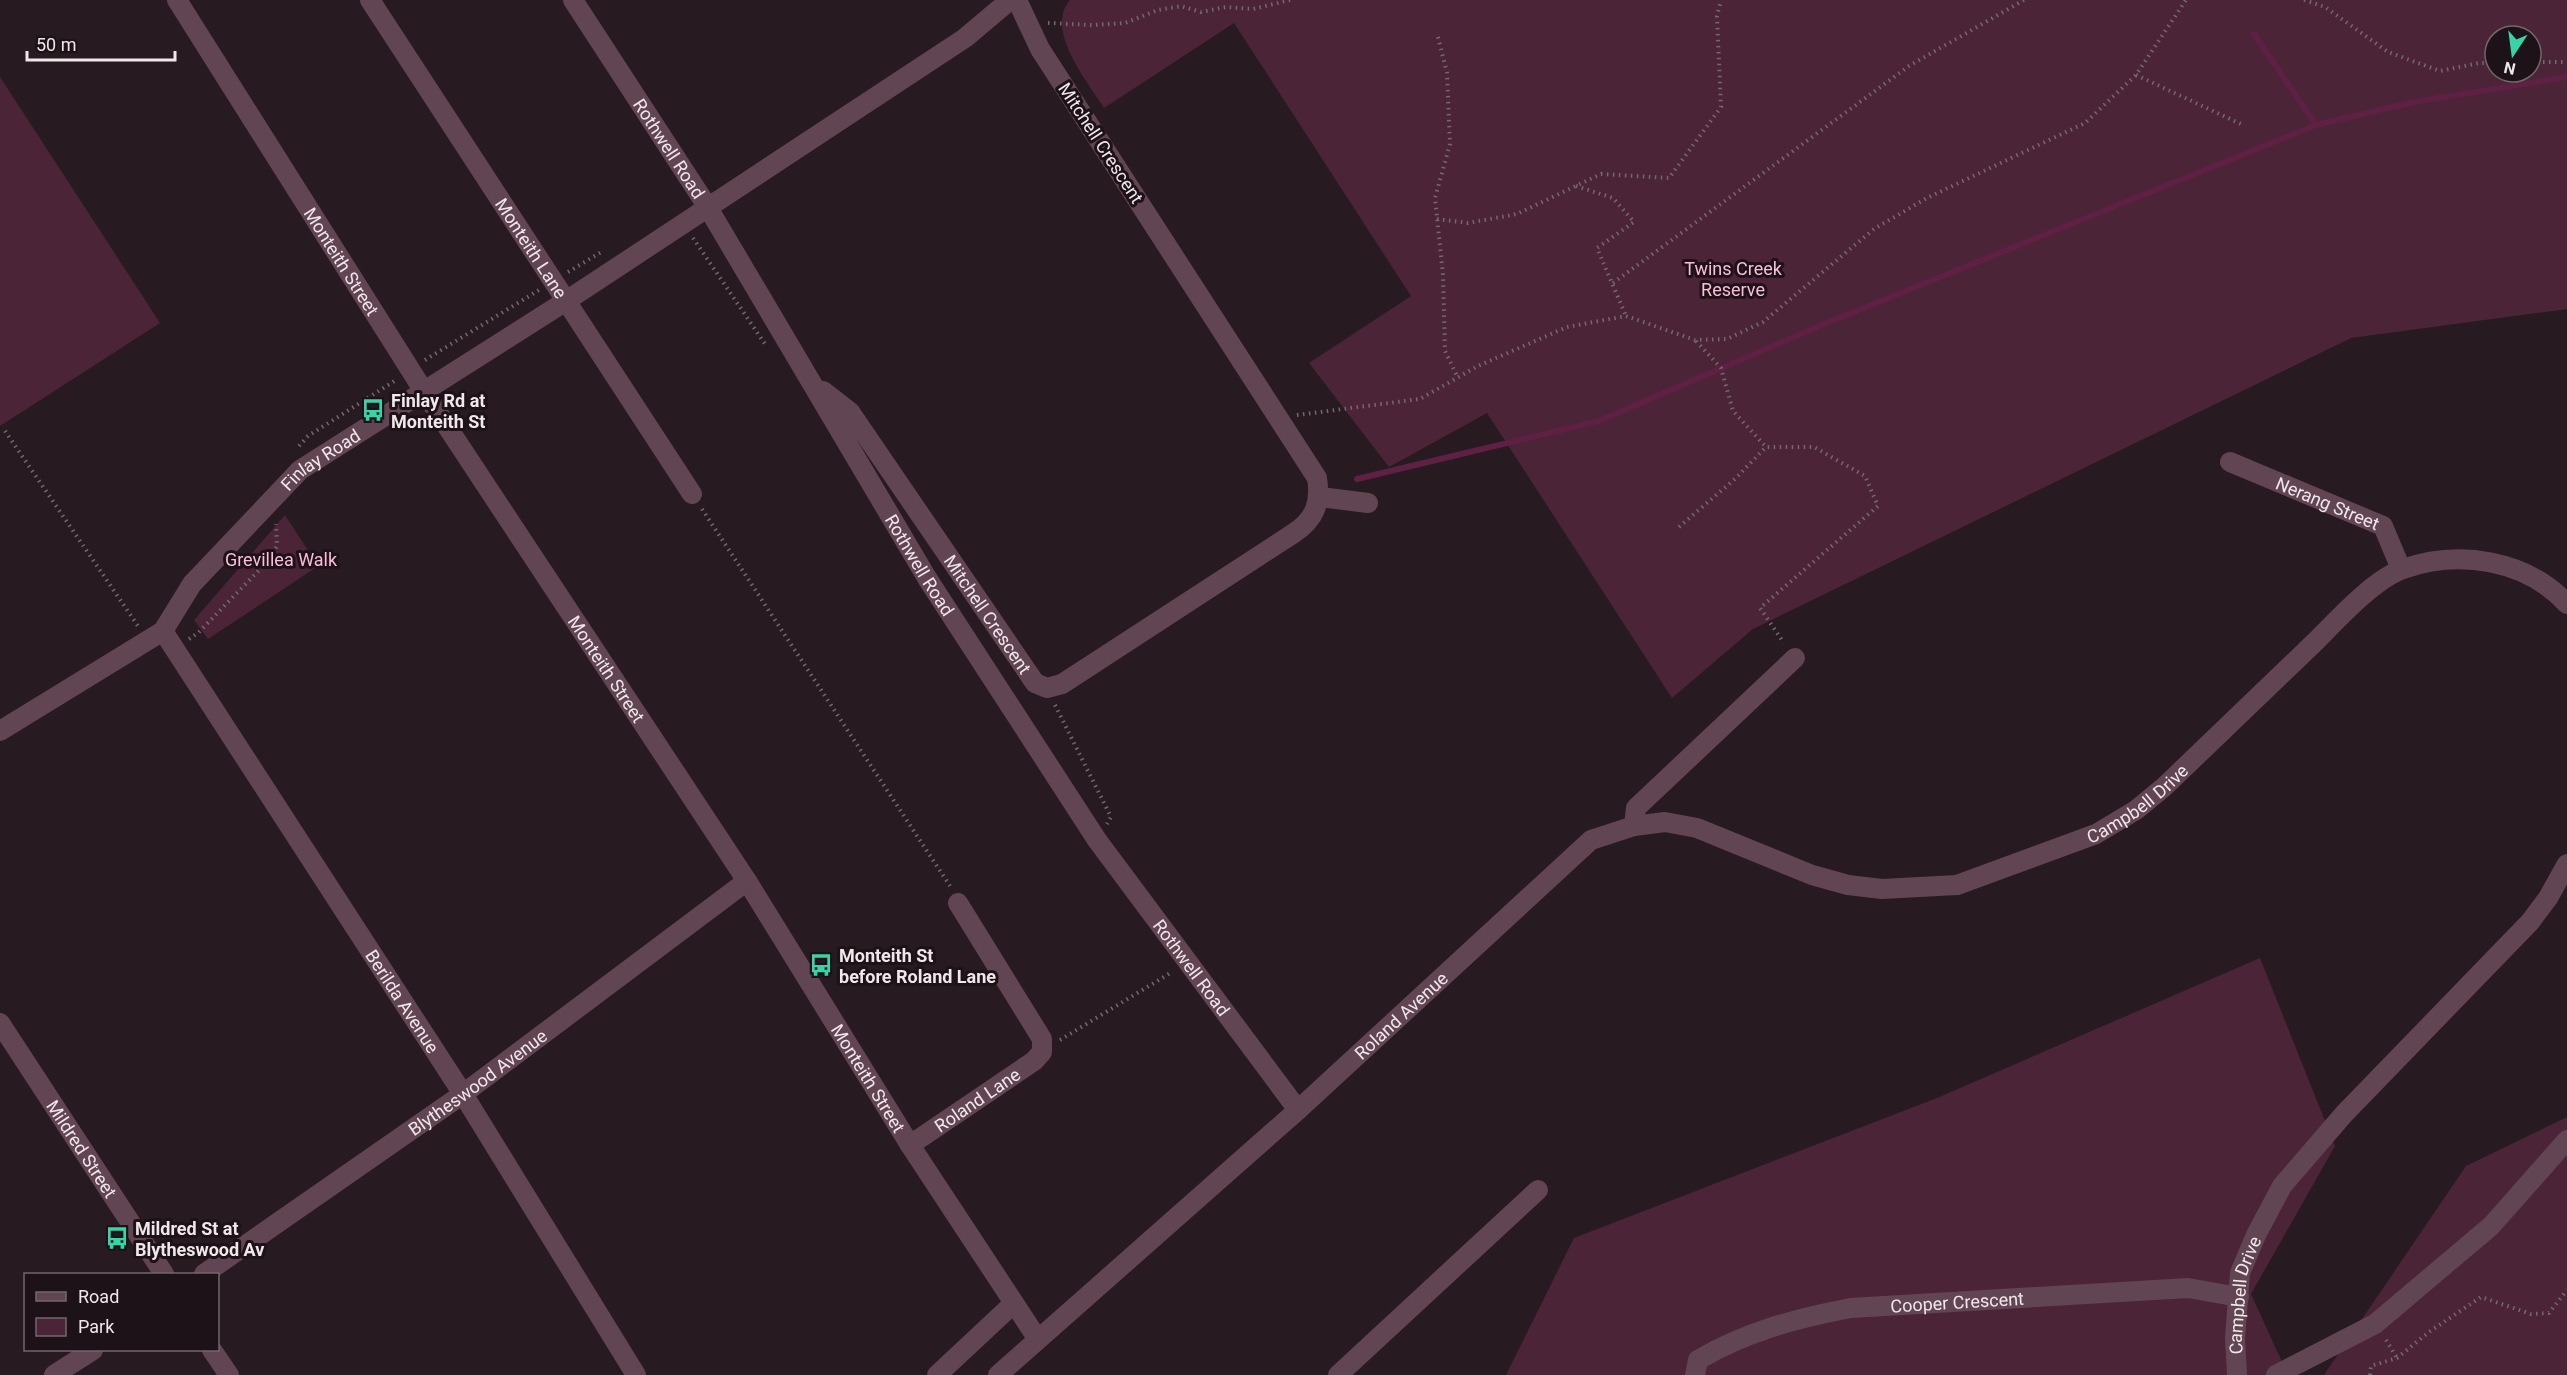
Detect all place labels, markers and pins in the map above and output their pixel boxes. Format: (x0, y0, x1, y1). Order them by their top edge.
place label: Finlay Rd at Monteith St (391, 390, 485, 432)
bus stop icon: Finlay Rd at Monteith St (360, 397, 386, 423)
place label: Monteith St before Roland Lane (839, 945, 996, 987)
bus stop icon: Monteith St before Roland Lane (808, 952, 834, 978)
place label: Mildred St at Blytheswood Av (135, 1218, 264, 1260)
bus stop icon: Mildred St at Blytheswood Av (104, 1225, 130, 1251)

